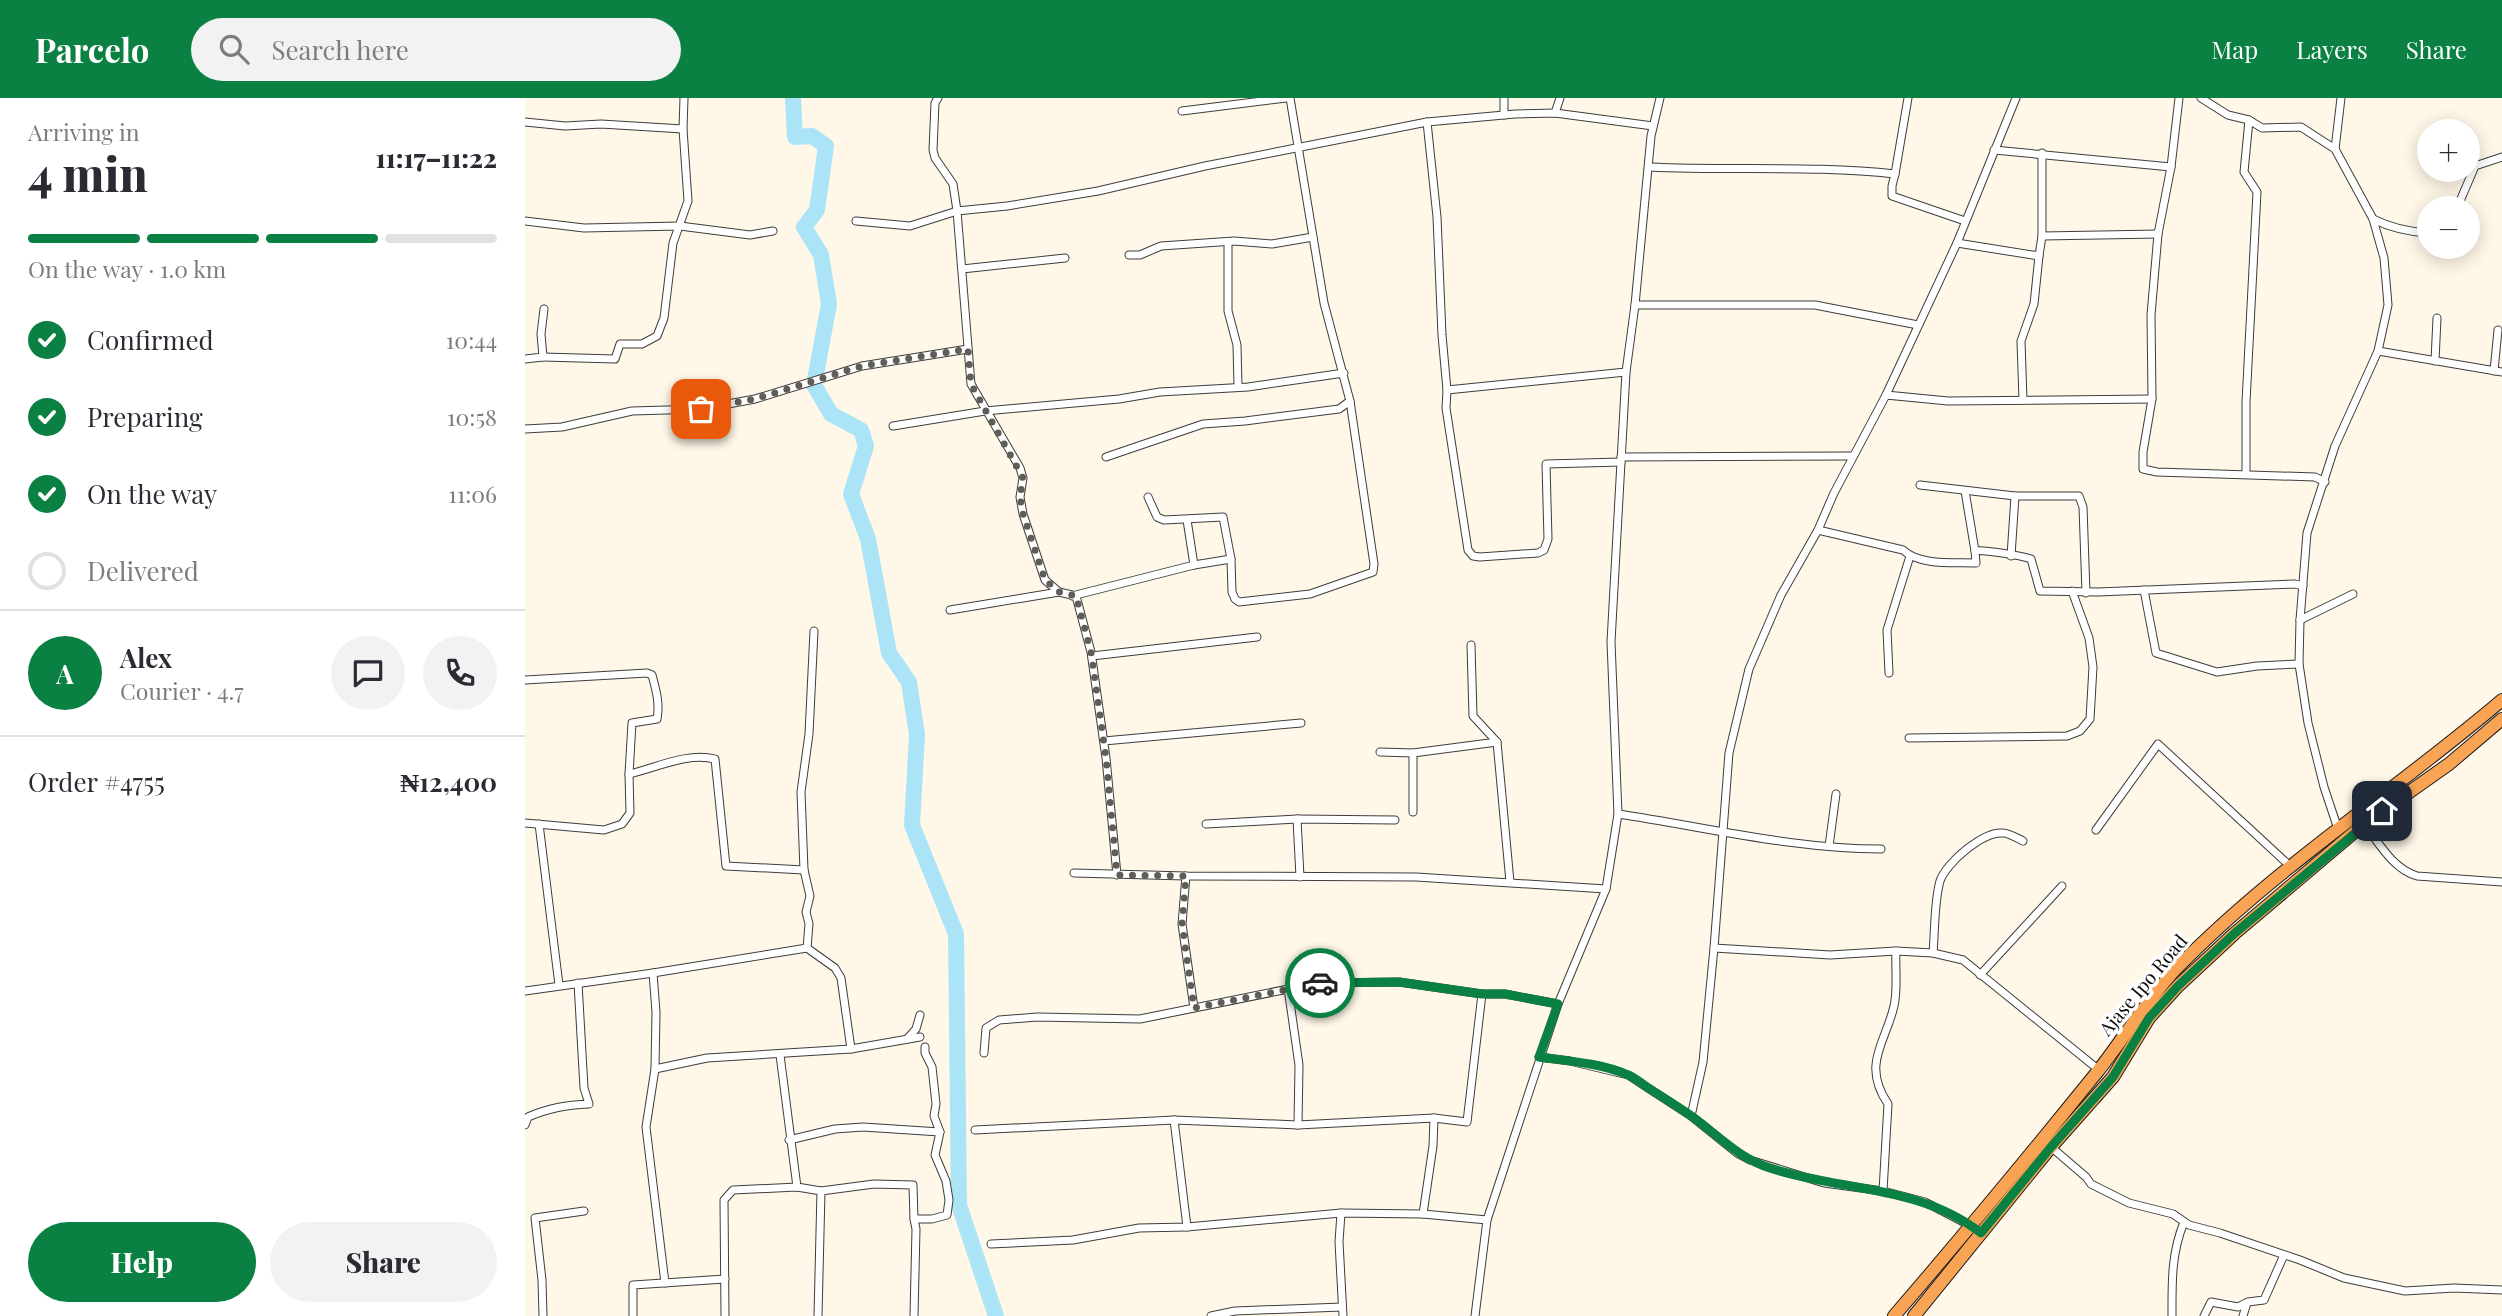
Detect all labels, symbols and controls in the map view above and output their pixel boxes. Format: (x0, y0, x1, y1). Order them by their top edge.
search box (191, 18, 681, 81)
text: Parcelo (35, 27, 149, 71)
icon: search (215, 30, 253, 68)
text: Search here (271, 32, 409, 67)
text: Map (2212, 33, 2258, 65)
text: Layers (2296, 33, 2368, 65)
text: Share (2406, 33, 2467, 65)
text: Arriving in (28, 116, 140, 147)
map controls (2417, 119, 2480, 259)
button: + (2417, 119, 2480, 182)
text: 11:17–11:22 (375, 140, 497, 175)
text: 4 min (28, 142, 148, 204)
button: − (2417, 196, 2480, 259)
text: On the way · 1.0 km (28, 253, 226, 284)
icon: check (28, 321, 66, 359)
text: Confirmed (87, 322, 214, 357)
text: 10:44 (446, 324, 497, 355)
pin (671, 379, 731, 439)
icon: bag (682, 390, 720, 428)
icon: check (28, 398, 66, 436)
text: Preparing (87, 399, 203, 434)
text: 10:58 (447, 401, 497, 432)
icon: check (28, 475, 66, 513)
text: On the way (87, 476, 217, 511)
text: 11:06 (448, 478, 497, 509)
text: Delivered (87, 553, 199, 588)
button: chat (331, 636, 405, 710)
button: phone (423, 636, 497, 710)
text: Alex (120, 640, 172, 675)
text: A (56, 656, 74, 691)
text: Courier · 4.7 (120, 675, 244, 706)
text: Order #4755 (28, 764, 165, 799)
text: ₦12,400 (400, 764, 497, 799)
pin (2352, 781, 2412, 841)
icon: home (2363, 792, 2401, 830)
street label: Ajase Ipo Road (2091, 928, 2192, 1041)
courier (1285, 948, 1355, 1018)
icon: car (1301, 964, 1339, 1002)
button: Help (28, 1222, 256, 1302)
button: Share (270, 1222, 497, 1302)

